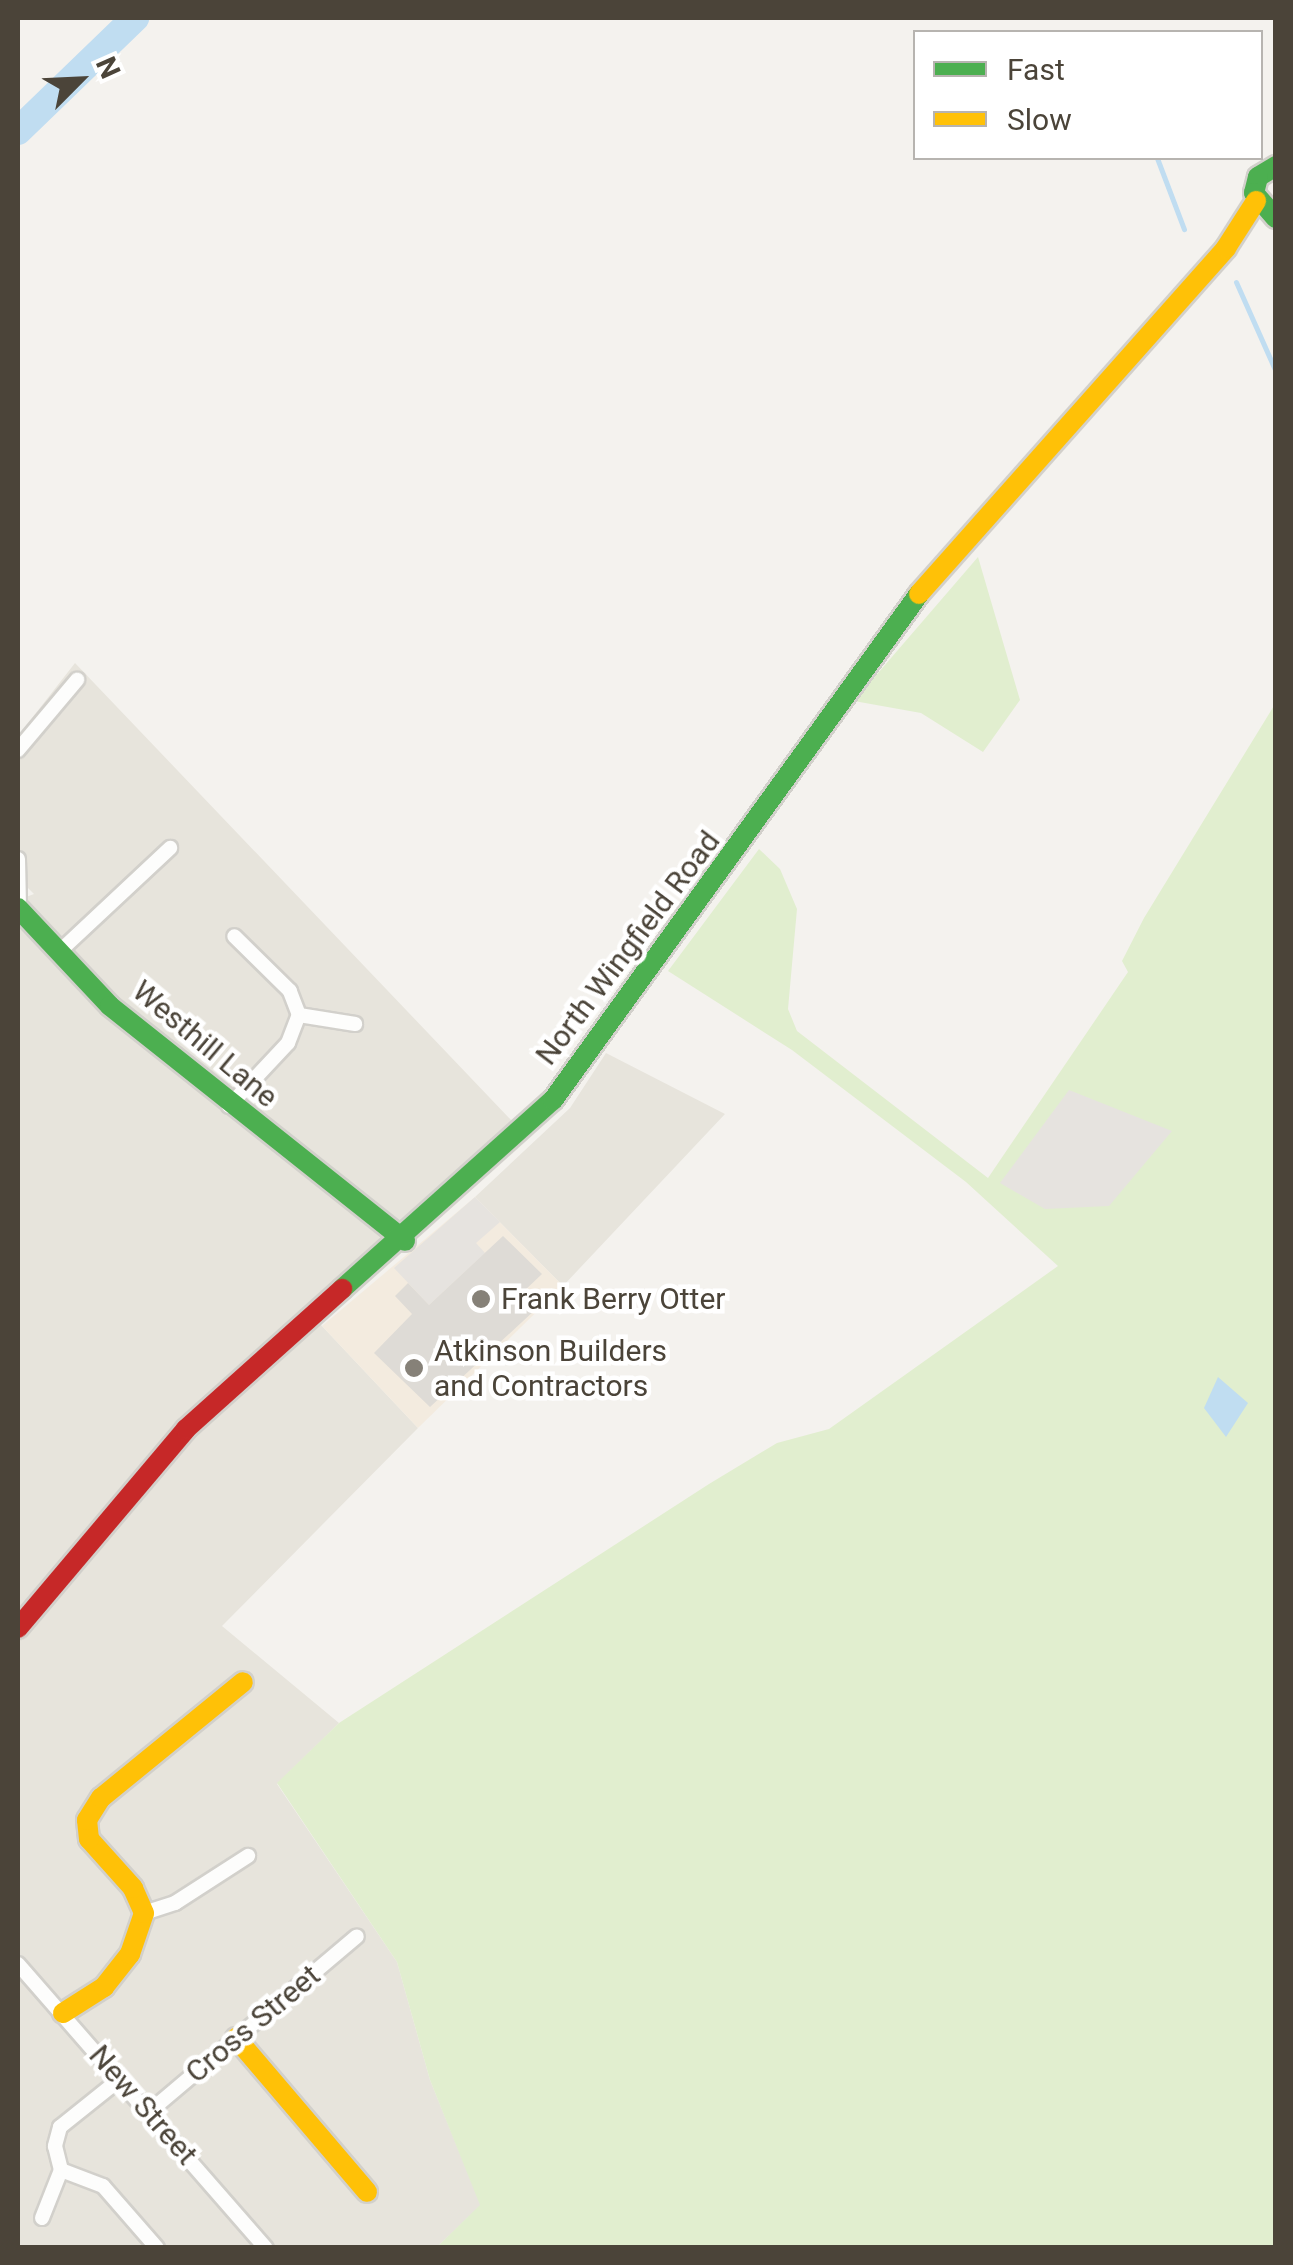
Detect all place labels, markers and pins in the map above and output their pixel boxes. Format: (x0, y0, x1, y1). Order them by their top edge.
place label: Frank Berry Otter (501, 1281, 725, 1317)
marker: Frank Berry Otter (470, 1288, 492, 1310)
place label: Atkinson Builders and Contractors (434, 1333, 667, 1404)
marker: Atkinson Builders and Contractors (403, 1357, 425, 1379)

